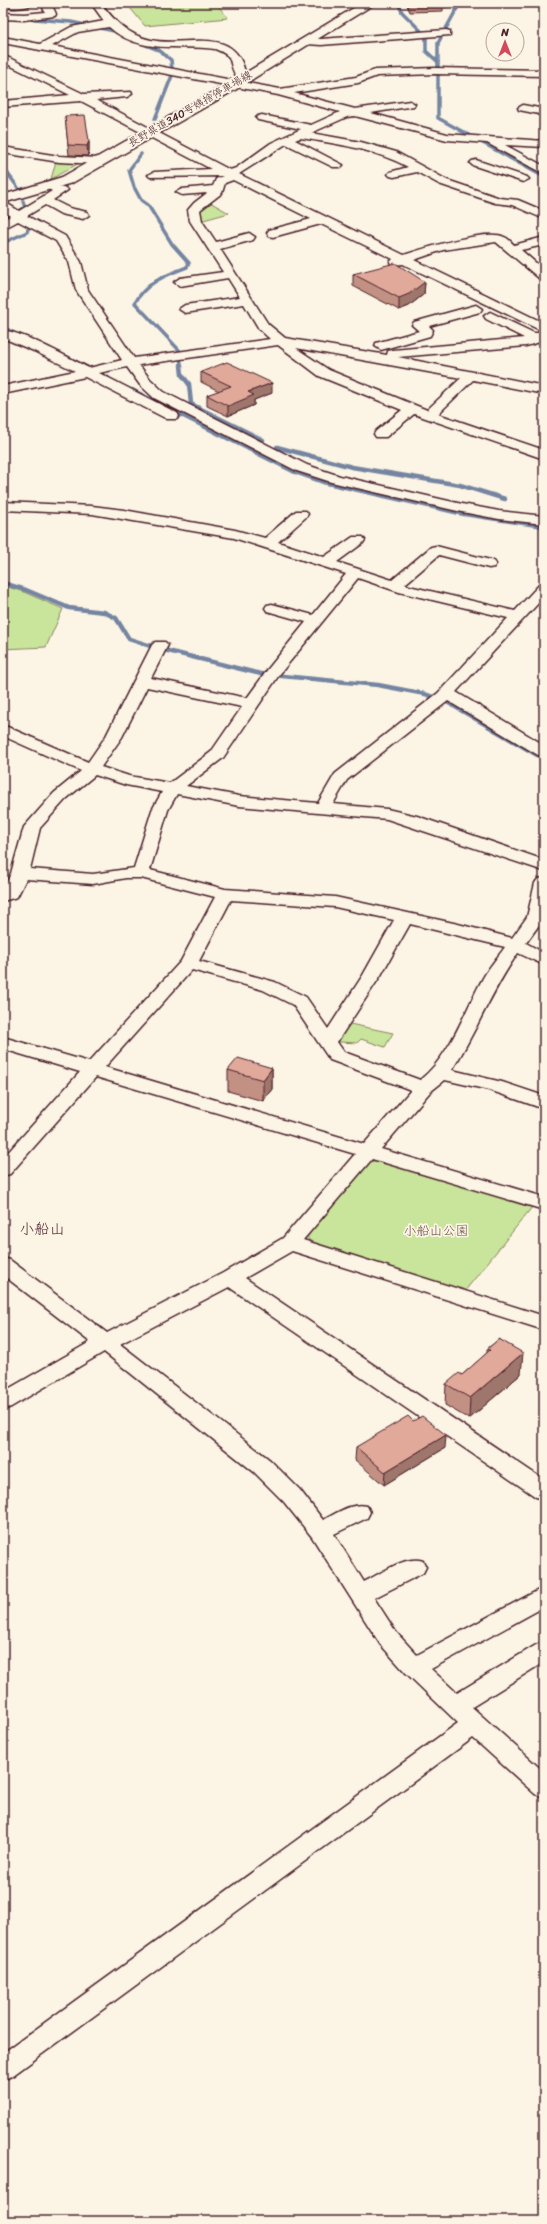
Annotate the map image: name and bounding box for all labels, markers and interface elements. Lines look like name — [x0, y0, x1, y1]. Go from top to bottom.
north arrow — [485, 22, 525, 62]
text: N — [500, 23, 509, 42]
street label: 長野県道340号姨捨停車場線 — [124, 66, 256, 152]
district label: 小船山 — [19, 1216, 65, 1242]
park label: 小船山公園 — [403, 1219, 469, 1242]

